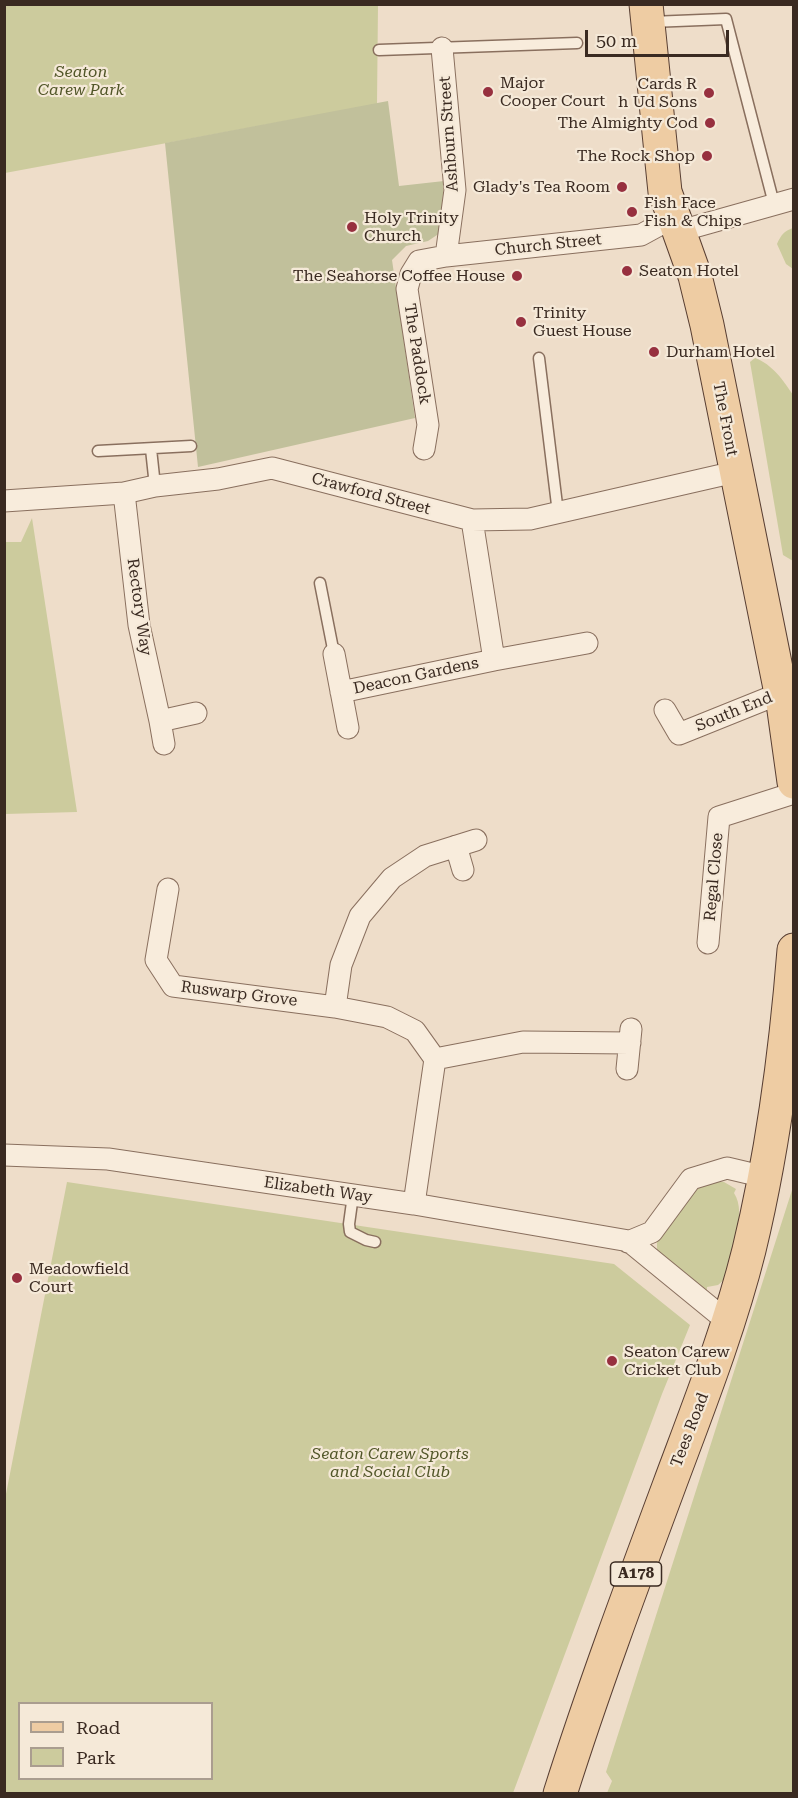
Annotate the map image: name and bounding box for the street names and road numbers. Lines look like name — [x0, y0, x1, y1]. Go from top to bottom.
street label: Ashburn Street — [435, 75, 463, 193]
street label: Church Street — [494, 230, 602, 260]
street label: The Paddock — [400, 302, 434, 406]
street label: The Front — [708, 380, 742, 458]
street label: Crawford Street — [310, 469, 432, 519]
street label: Rectory Way — [123, 557, 155, 657]
street label: Deacon Gardens — [352, 653, 480, 699]
street label: South End — [693, 688, 775, 736]
street label: Regal Close — [701, 832, 727, 922]
street label: Ruswarp Grove — [180, 977, 298, 1011]
street label: Elizabeth Way — [263, 1173, 373, 1207]
street label: Tees Road — [667, 1390, 713, 1470]
road number: A178 — [610, 1562, 662, 1586]

